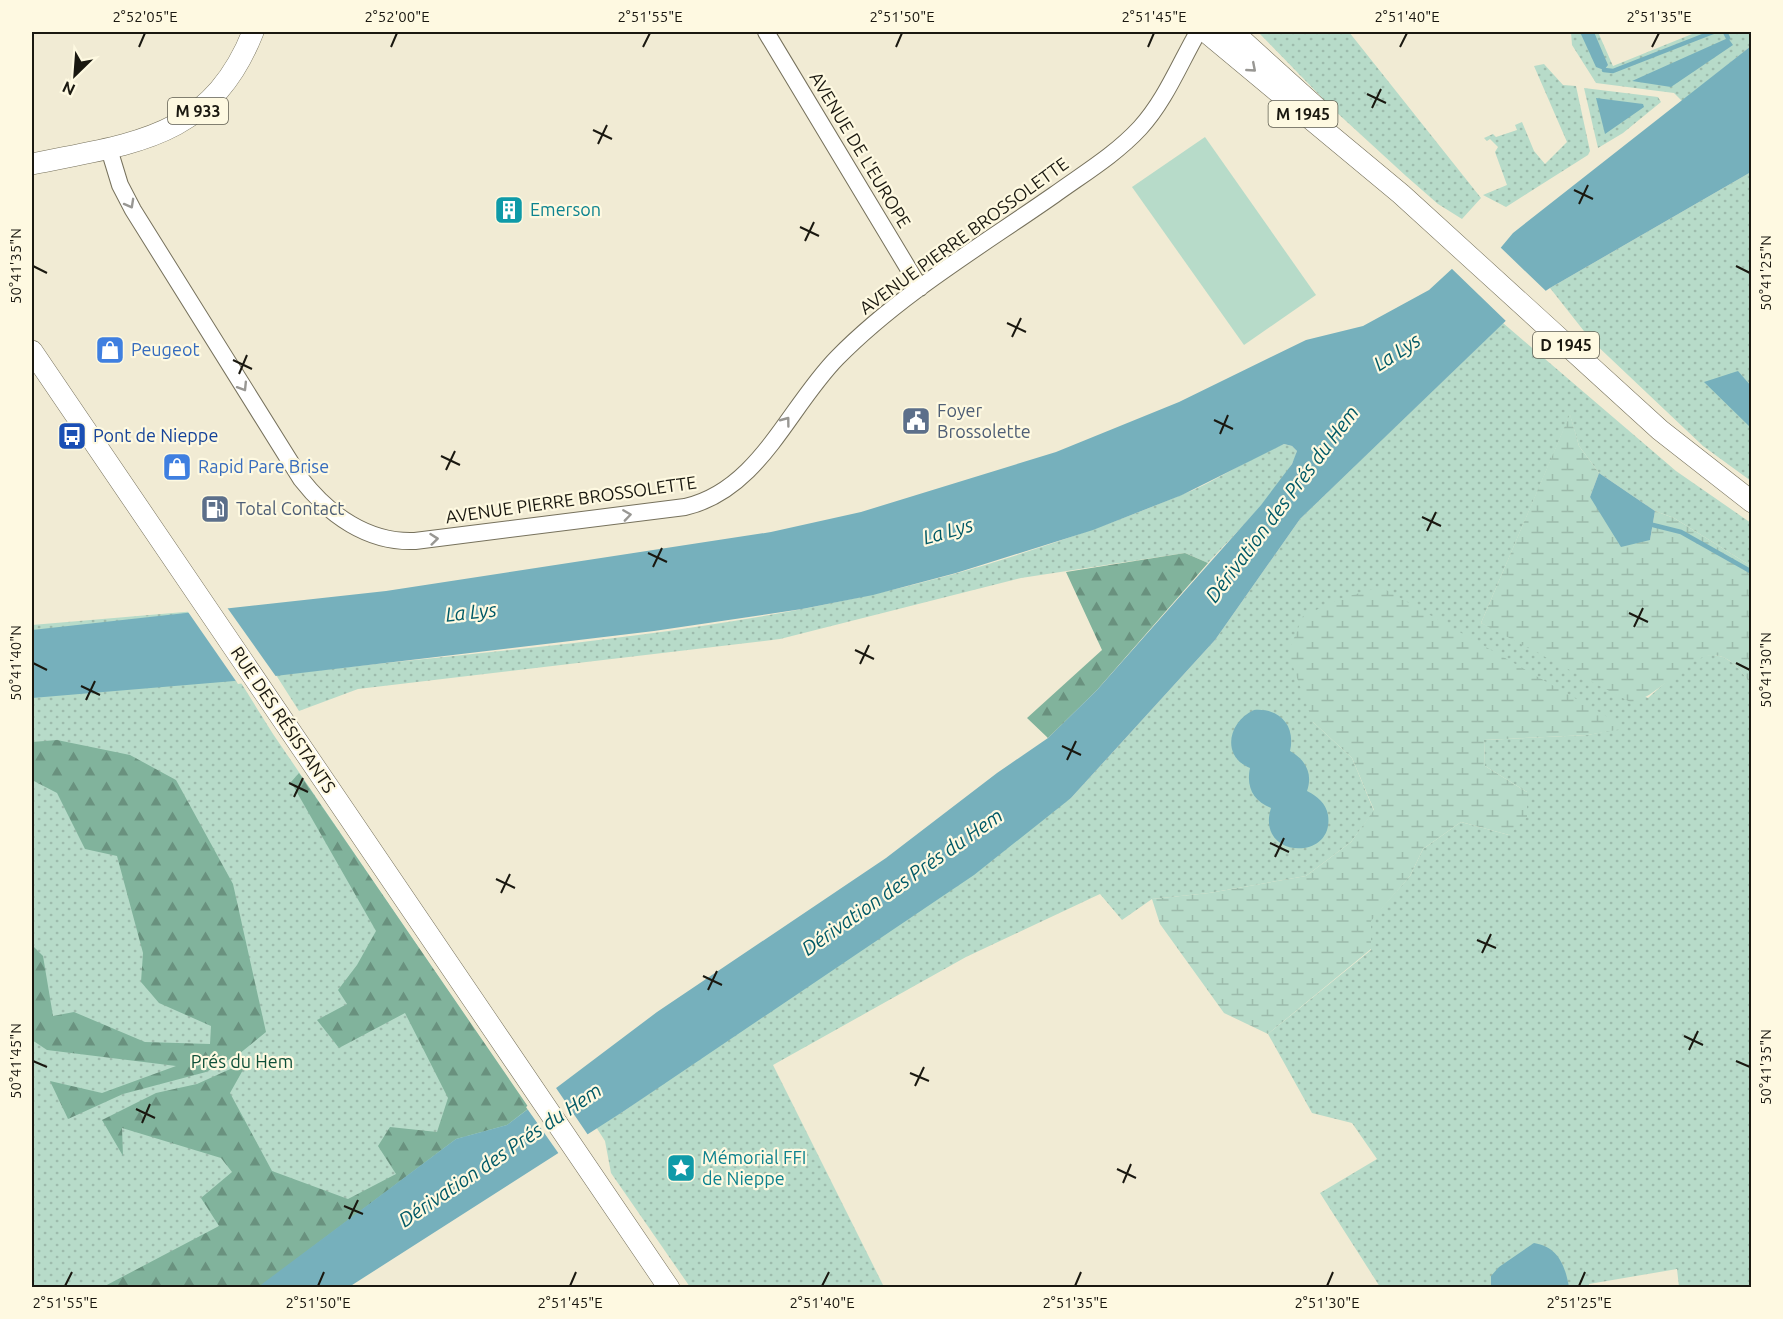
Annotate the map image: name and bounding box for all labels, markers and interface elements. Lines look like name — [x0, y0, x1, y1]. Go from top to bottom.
text: 2°52'05"E — [112, 8, 178, 25]
text: 2°52'00"E — [364, 8, 430, 25]
text: 2°51'55"E — [617, 8, 683, 25]
text: 2°51'50"E — [869, 8, 935, 25]
text: 2°51'45"E — [1121, 8, 1187, 25]
text: 2°51'40"E — [1374, 8, 1440, 25]
text: 2°51'35"E — [1626, 8, 1692, 25]
north arrow — [45, 45, 105, 105]
one-way arrow — [1245, 61, 1256, 72]
street label: AVENUE DE L'EUROPE — [806, 68, 915, 231]
text: N — [59, 78, 78, 99]
road number: M 933 — [168, 98, 228, 124]
road number: M 1945 — [1268, 101, 1338, 127]
street label: AVENUE PIERRE BROSSOLETTE — [855, 153, 1072, 318]
building icon: Emerson — [493, 194, 525, 226]
one-way arrow — [123, 197, 134, 208]
place label: Emerson — [530, 199, 601, 219]
text: 50°41'35"N — [7, 228, 24, 304]
text: 50°41'25"N — [1757, 235, 1774, 311]
water label: La Lys — [1369, 328, 1425, 375]
road number: D 1945 — [1533, 332, 1599, 358]
shop icon: Peugeot — [94, 334, 126, 366]
place label: Peugeot — [131, 339, 200, 359]
one-way arrow — [236, 381, 247, 392]
place label: Foyer Brossolette — [937, 400, 1031, 441]
water label: Dérivation des Prés du Hem — [1200, 401, 1363, 606]
public building icon: Foyer Brossolette — [900, 405, 932, 437]
one-way arrow — [779, 417, 790, 428]
bus stop icon: Pont de Nieppe — [56, 420, 88, 452]
place label: Pont de Nieppe — [93, 425, 218, 445]
shop icon: Rapid Pare Brise — [161, 451, 193, 483]
place label: Rapid Pare Brise — [198, 456, 329, 476]
street label: AVENUE PIERRE BROSSOLETTE — [444, 471, 698, 527]
fuel station icon: Total Contact — [199, 493, 231, 525]
place label: Total Contact — [236, 498, 344, 518]
one-way arrow — [623, 509, 632, 521]
water label: La Lys — [920, 512, 976, 549]
one-way arrow — [429, 533, 438, 546]
water label: La Lys — [444, 597, 498, 626]
text: 50°41'40"N — [7, 625, 24, 701]
text: 50°41'30"N — [1757, 632, 1774, 708]
street label: RUE DES RÉSISTANTS — [227, 642, 341, 796]
water label: Dérivation des Prés du Hem — [797, 803, 1007, 960]
text: 50°41'45"N — [7, 1023, 24, 1099]
text: 50°41'35"N — [1757, 1029, 1774, 1105]
park label: Prés du Hem — [191, 1051, 293, 1071]
water label: Dérivation des Prés du Hem — [394, 1078, 606, 1231]
place label: Mémorial FFI de Nieppe — [702, 1147, 806, 1188]
place icon: Mémorial FFI de Nieppe — [665, 1152, 697, 1184]
text: 2°51'55"E — [32, 1294, 98, 1311]
text: 2°51'50"E — [285, 1294, 351, 1311]
text: 2°51'45"E — [537, 1294, 603, 1311]
text: 2°51'40"E — [789, 1294, 855, 1311]
text: 2°51'35"E — [1042, 1294, 1108, 1311]
text: 2°51'30"E — [1294, 1294, 1360, 1311]
text: 2°51'25"E — [1546, 1294, 1612, 1311]

